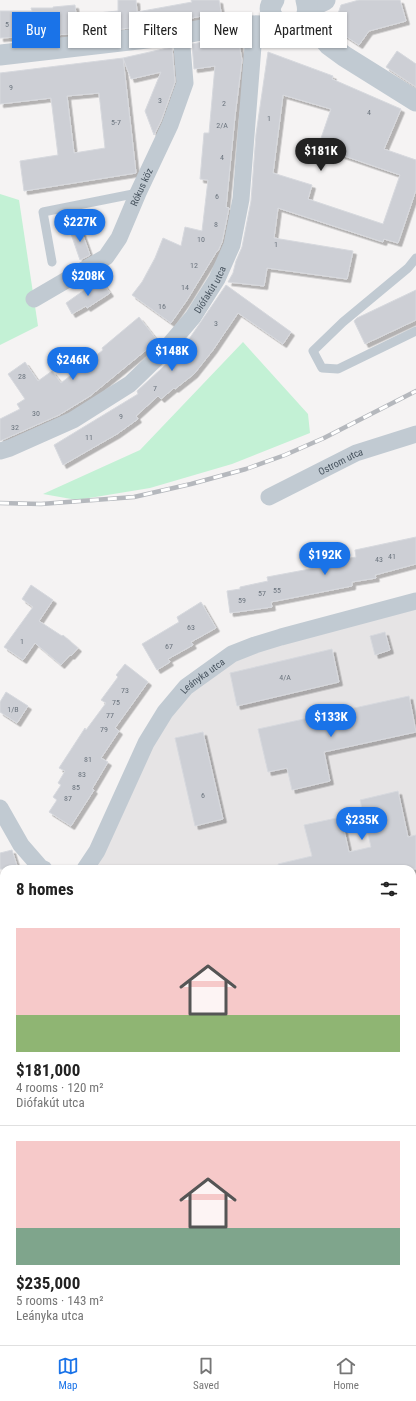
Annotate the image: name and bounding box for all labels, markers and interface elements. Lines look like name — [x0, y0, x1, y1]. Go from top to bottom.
chip: Buy — [12, 12, 60, 48]
chip: Rent — [68, 12, 121, 48]
chip: Filters — [129, 12, 192, 48]
chip: New — [200, 12, 252, 48]
chip: Apartment — [260, 12, 347, 48]
house number: 5 — [5, 20, 9, 29]
house number: 9 — [9, 83, 13, 92]
house number: 3 — [158, 96, 162, 105]
house number: 2 — [222, 99, 226, 108]
house number: 4 — [367, 108, 371, 117]
house number: 1 — [267, 114, 271, 123]
house number: 5-7 — [111, 118, 121, 127]
house number: 2/A — [216, 121, 228, 130]
pin: $181K — [293, 138, 349, 172]
text: $181K — [304, 143, 338, 158]
house number: 4 — [220, 153, 224, 162]
street label: Rókus köz — [128, 166, 154, 208]
house number: 6 — [215, 192, 219, 201]
pin: $227K — [52, 209, 108, 243]
text: $227K — [63, 214, 97, 229]
house number: 8 — [214, 220, 218, 229]
house number: 10 — [197, 235, 205, 244]
house number: 1 — [274, 240, 278, 249]
house number: 12 — [190, 261, 198, 270]
pin: $208K — [60, 263, 116, 297]
street label: Diófakút utca — [191, 264, 228, 315]
text: $208K — [71, 268, 105, 283]
house number: 14 — [181, 283, 189, 292]
house number: 16 — [158, 302, 166, 311]
house number: 3 — [214, 319, 218, 328]
pin: $148K — [144, 338, 200, 372]
text: $148K — [155, 343, 189, 358]
pin: $246K — [45, 347, 101, 381]
text: $246K — [56, 352, 90, 367]
house number: 28 — [18, 372, 26, 381]
house number: 7 — [153, 384, 157, 393]
house number: 30 — [32, 409, 40, 418]
house number: 9 — [119, 412, 123, 421]
house number: 32 — [11, 423, 19, 432]
house number: 11 — [85, 433, 93, 442]
street label: Ostrom utca — [316, 446, 364, 477]
pin: $192K — [297, 542, 353, 576]
text: $192K — [308, 547, 342, 562]
house number: 41 — [388, 552, 396, 561]
house number: 43 — [375, 555, 383, 564]
house number: 55 — [273, 586, 281, 595]
house number: 57 — [258, 589, 266, 598]
house number: 59 — [238, 596, 246, 605]
house number: 63 — [187, 623, 195, 632]
house number: 1 — [20, 637, 24, 646]
house number: 67 — [165, 642, 173, 651]
street label: Leányka utca — [178, 656, 227, 695]
house number: 4/A — [279, 673, 291, 682]
house number: 73 — [121, 686, 129, 695]
house number: 75 — [112, 698, 120, 707]
pin: $133K — [303, 704, 359, 738]
house number: 1/B — [7, 705, 19, 714]
text: $133K — [314, 709, 348, 724]
house number: 77 — [106, 711, 114, 720]
house number: 79 — [100, 725, 108, 734]
house number: 81 — [84, 755, 92, 764]
house number: 83 — [78, 770, 86, 779]
house number: 85 — [72, 783, 80, 792]
house number: 6 — [201, 791, 205, 800]
house number: 87 — [64, 794, 72, 803]
pin: $235K — [334, 807, 390, 841]
text: $235K — [345, 812, 379, 827]
icon: filters — [378, 878, 400, 900]
text: 8 homes — [16, 879, 74, 899]
icon: home — [172, 954, 244, 1026]
text: $181,000 — [16, 1060, 80, 1080]
text: 4 rooms · 120 m² — [16, 1080, 103, 1095]
text: Diófakút utca — [16, 1095, 85, 1110]
icon: home — [172, 1167, 244, 1239]
text: $235,000 — [16, 1273, 80, 1293]
text: 5 rooms · 143 m² — [16, 1293, 103, 1308]
text: Leányka utca — [16, 1308, 84, 1323]
tab: Map — [57, 1355, 79, 1392]
tab: Saved — [193, 1355, 219, 1392]
tab: Home — [333, 1355, 359, 1392]

